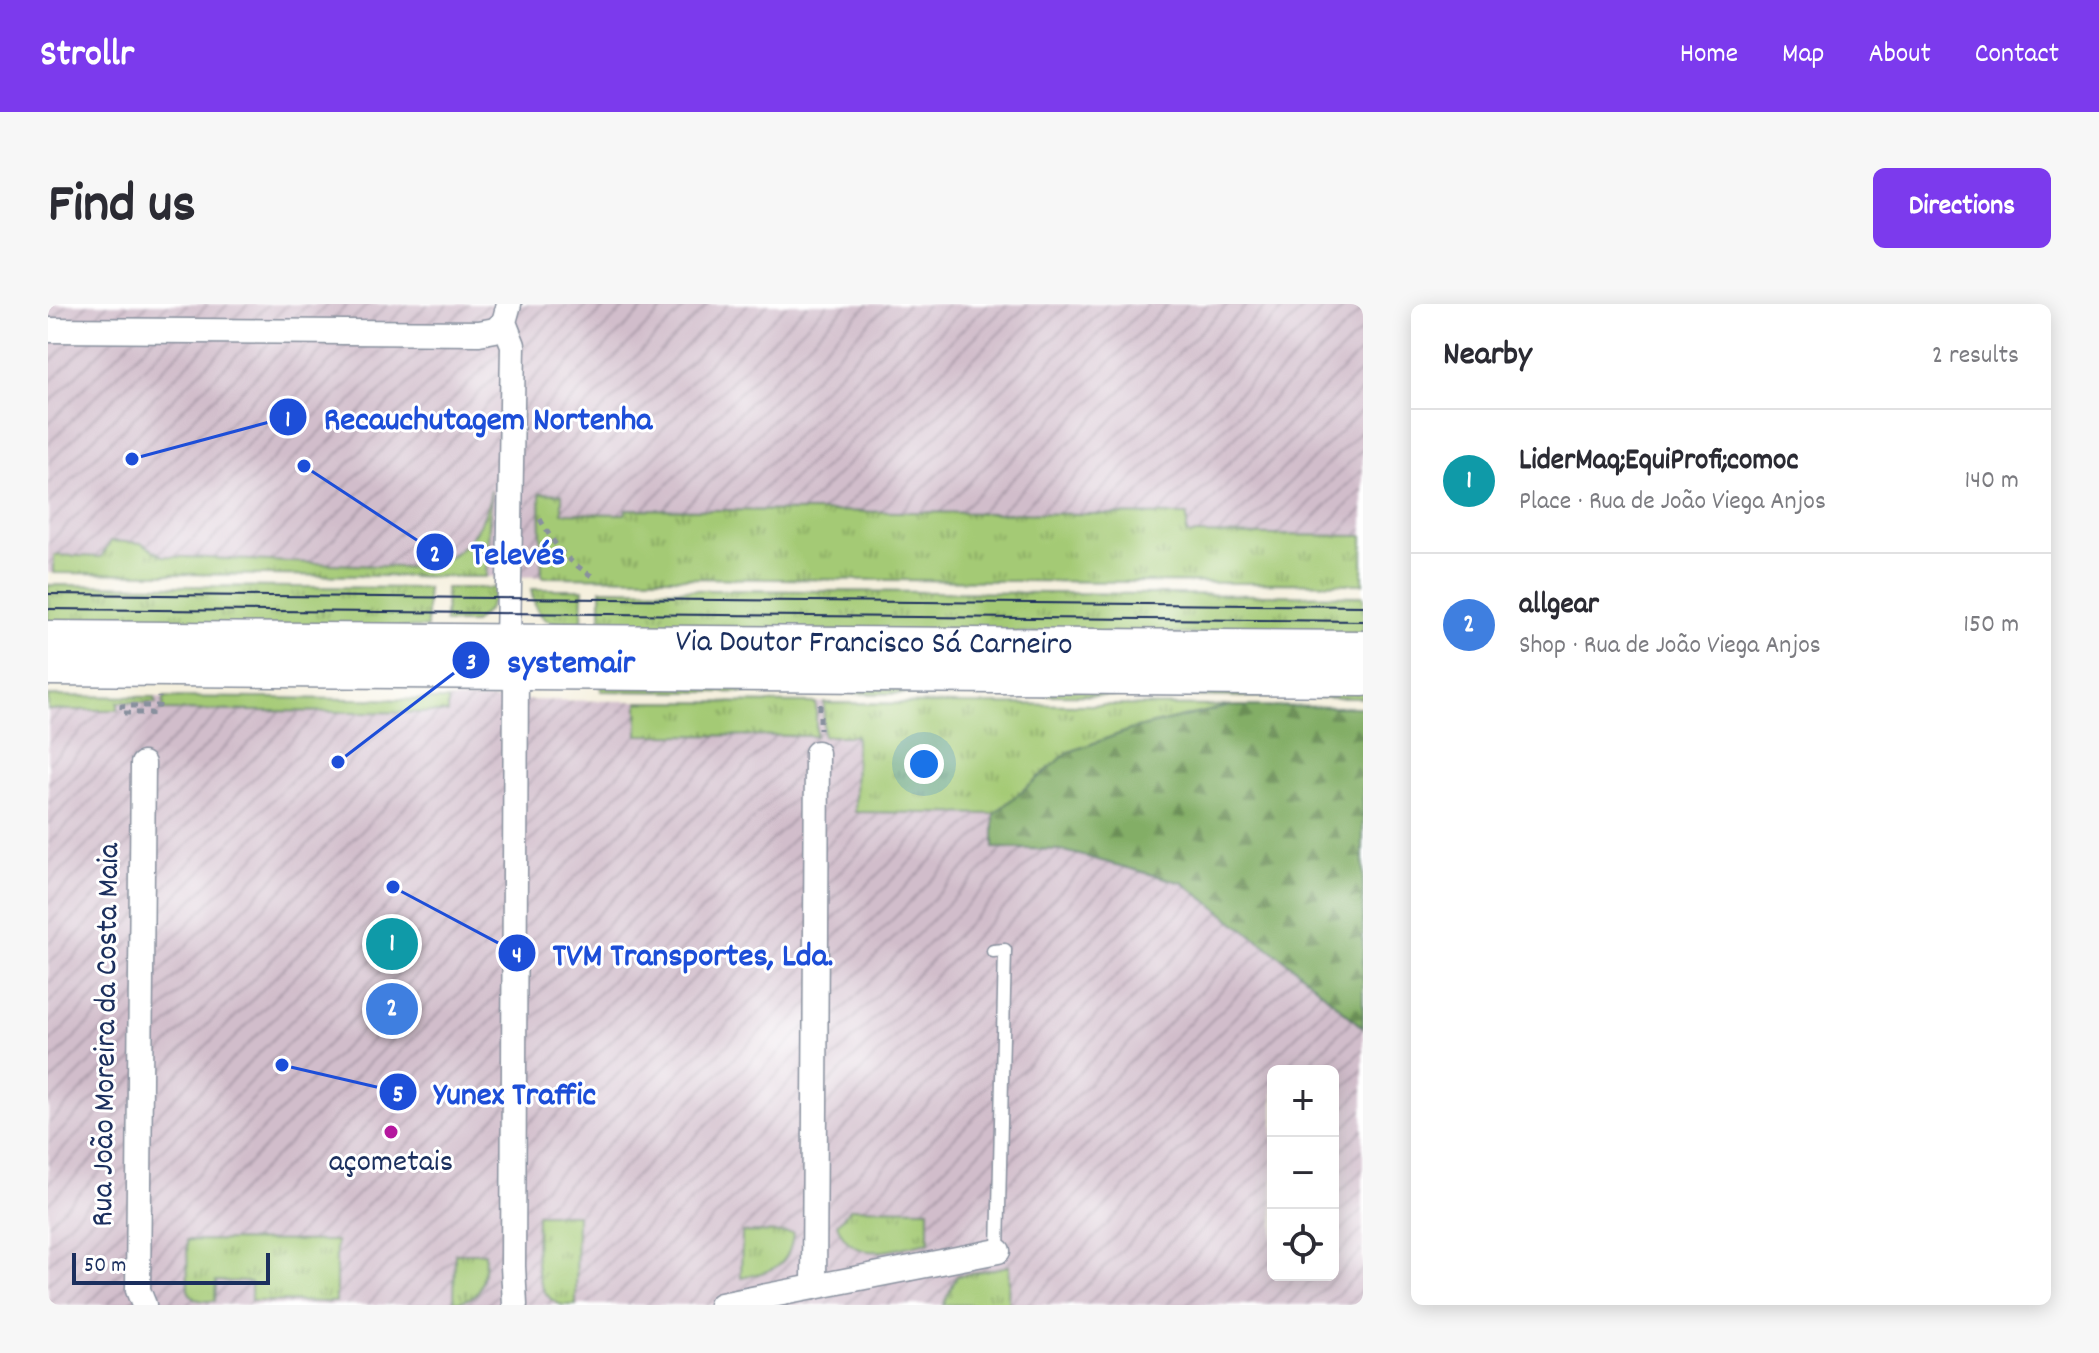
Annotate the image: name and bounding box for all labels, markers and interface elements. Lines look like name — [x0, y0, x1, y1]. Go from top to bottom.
text: Strollr — [40, 29, 134, 84]
text: Home — [1680, 36, 1738, 76]
text: Map — [1782, 36, 1824, 76]
text: About — [1868, 36, 1931, 76]
text: Contact — [1975, 36, 2059, 76]
text: Find us — [48, 168, 196, 248]
button: Directions — [1873, 168, 2051, 248]
text: Nearby — [1443, 332, 1532, 381]
text: 2 results — [1932, 338, 2019, 375]
callout: Recauchutagem Nortenha — [268, 388, 668, 446]
text: Recauchutagem Nortenha — [324, 398, 653, 447]
text: 1 — [285, 404, 291, 438]
text: LiderMaq;EquiProfi;comoc — [1519, 441, 1798, 484]
text: 1 — [1466, 463, 1472, 500]
text: 140 m — [1965, 463, 2019, 500]
text: Place · Rua de João Viega Anjos — [1519, 484, 1826, 521]
callout: Televés — [415, 523, 582, 581]
text: Televés — [471, 533, 565, 582]
text: 2 — [430, 539, 440, 573]
text: allgear — [1519, 585, 1599, 628]
text: 2 — [1463, 607, 1475, 644]
text: 150 m — [1963, 607, 2019, 644]
street label: Via Doutor Francisco Sá Carneiro — [675, 621, 1073, 670]
text: Shop · Rua de João Viega Anjos — [1519, 628, 1821, 665]
callout: systemair — [451, 631, 651, 689]
text: systemair — [507, 641, 635, 690]
text: 3 — [466, 647, 476, 681]
your location — [904, 744, 944, 784]
street label: Rua João Moreira da Costa Maia — [82, 842, 134, 1227]
pin: 1 — [366, 914, 418, 974]
callout: TVM Transportes, Lda. — [497, 924, 850, 982]
text: TVM Transportes, Lda. — [553, 934, 833, 983]
text: 4 — [512, 940, 522, 974]
pin: 2 — [366, 979, 418, 1039]
callout: Yunex Traffic — [378, 1063, 612, 1121]
map controls — [1267, 1065, 1339, 1281]
button: + — [1267, 1065, 1339, 1137]
text: Yunex Traffic — [433, 1073, 596, 1122]
text: 5 — [392, 1079, 404, 1113]
marker: açometais — [382, 1123, 400, 1141]
button: − — [1267, 1137, 1339, 1209]
place label: açometais — [329, 1141, 453, 1187]
button: locate — [1267, 1209, 1339, 1281]
scale bar — [72, 1249, 270, 1285]
text: 50 m — [84, 1251, 126, 1282]

